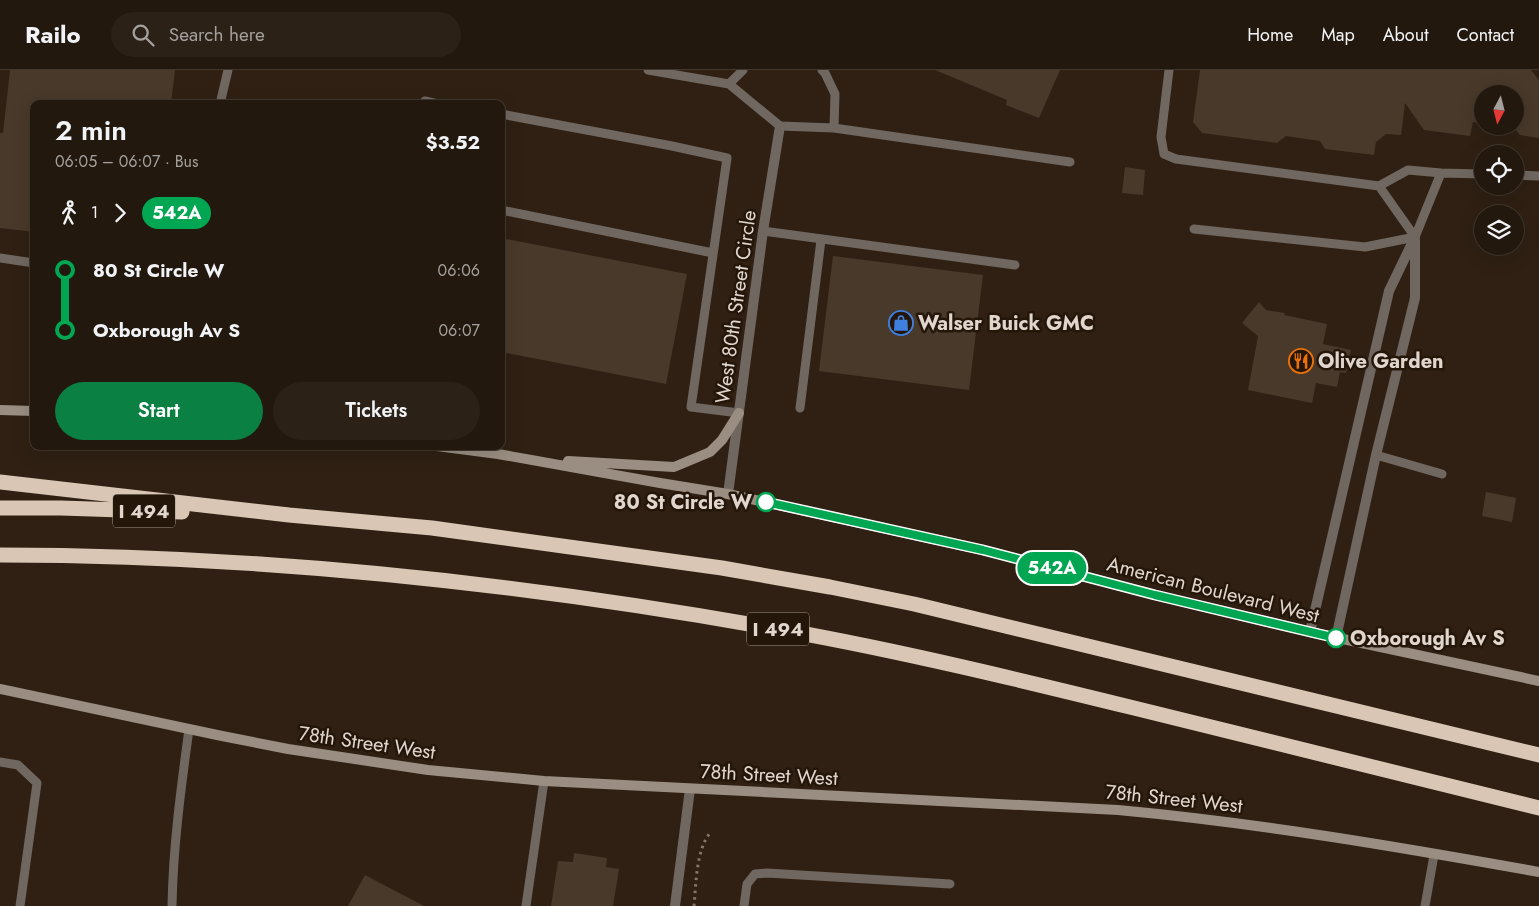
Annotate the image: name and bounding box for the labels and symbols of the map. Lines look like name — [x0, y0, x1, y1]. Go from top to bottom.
north arrow — [1474, 85, 1524, 135]
street label: West 80th Street Circle — [708, 208, 764, 406]
place label: Walser Buick GMC — [918, 309, 1094, 338]
shop icon: Walser Buick GMC — [888, 310, 914, 336]
place label: Olive Garden — [1318, 347, 1444, 376]
restaurant icon: Olive Garden — [1288, 348, 1314, 374]
place label: 80 St Circle W — [614, 488, 753, 517]
marker: 80 St Circle W — [756, 492, 776, 512]
road number: I 494 — [113, 494, 175, 528]
street label: American Boulevard West — [1104, 550, 1322, 630]
line badge: 542A — [1017, 552, 1087, 584]
road number: I 494 — [747, 612, 809, 646]
place label: Oxborough Av S — [1350, 624, 1505, 653]
marker: Oxborough Av S — [1326, 628, 1346, 648]
street label: 78th Street West — [297, 719, 437, 767]
street label: 78th Street West — [699, 757, 839, 793]
street label: 78th Street West — [1104, 777, 1244, 821]

